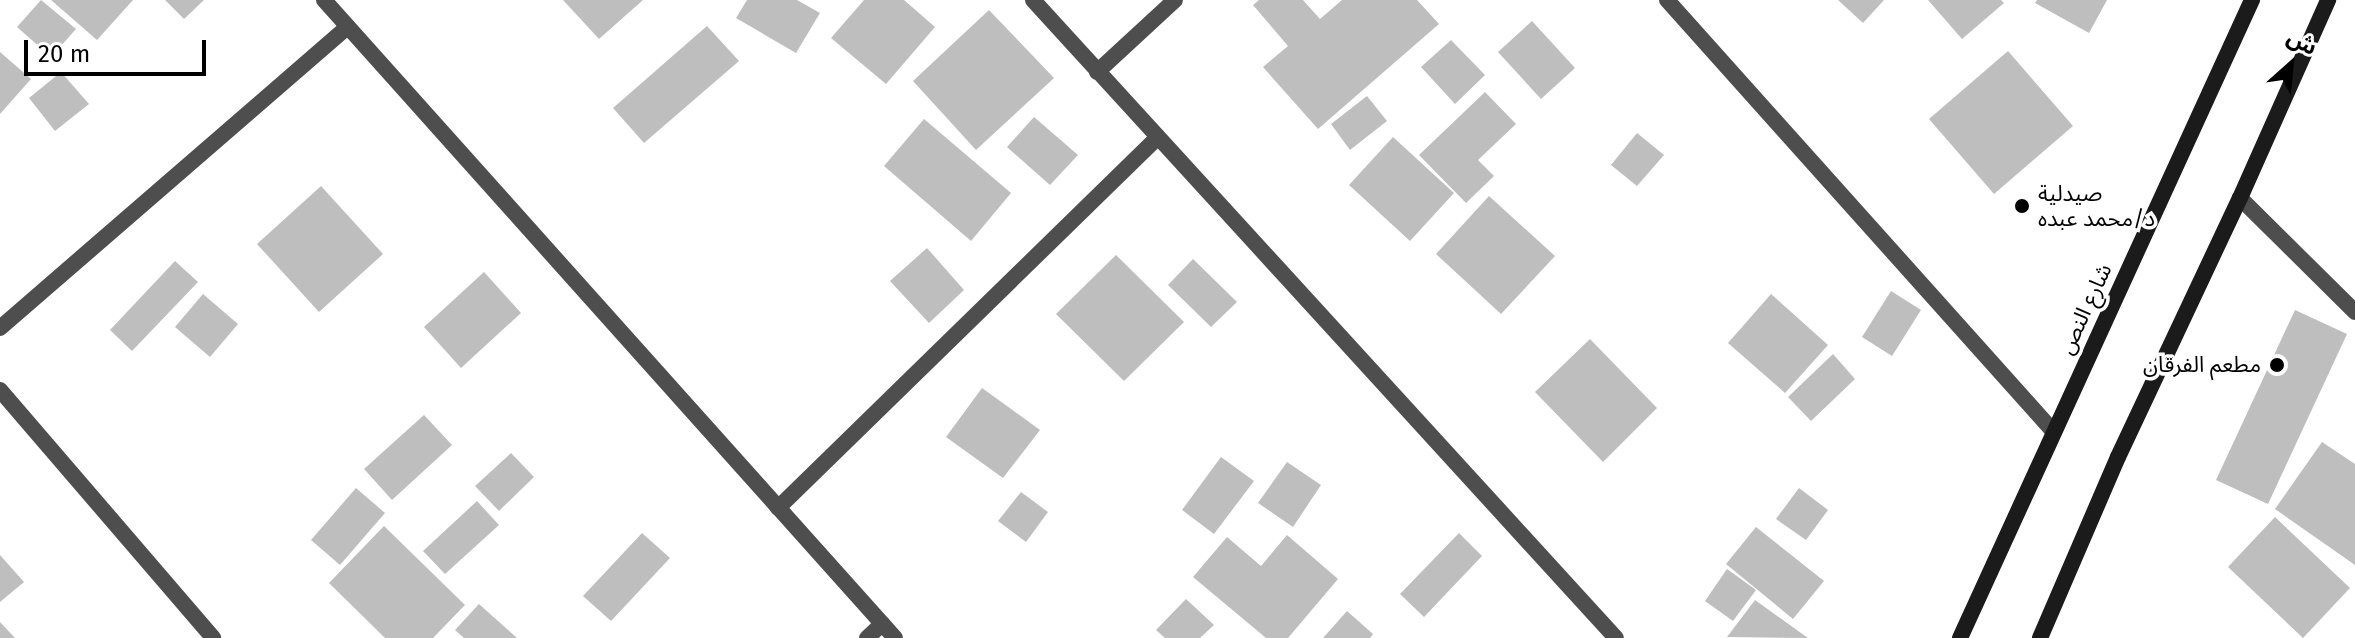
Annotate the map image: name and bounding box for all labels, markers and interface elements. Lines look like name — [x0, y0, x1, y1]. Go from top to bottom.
text: ش — [2283, 23, 2322, 61]
scale bar — [28, 24, 210, 74]
north arrow — [2251, 24, 2331, 104]
text: 20 m — [38, 40, 90, 68]
place label: صيدلية د/محمد عبده — [2038, 180, 2155, 232]
marker: صيدلية د/محمد عبده — [2013, 197, 2031, 215]
street label: شارع النص — [2053, 259, 2117, 359]
place label: مطعم الفرقان — [2143, 352, 2261, 378]
marker: مطعم الفرقان — [2268, 356, 2286, 374]

